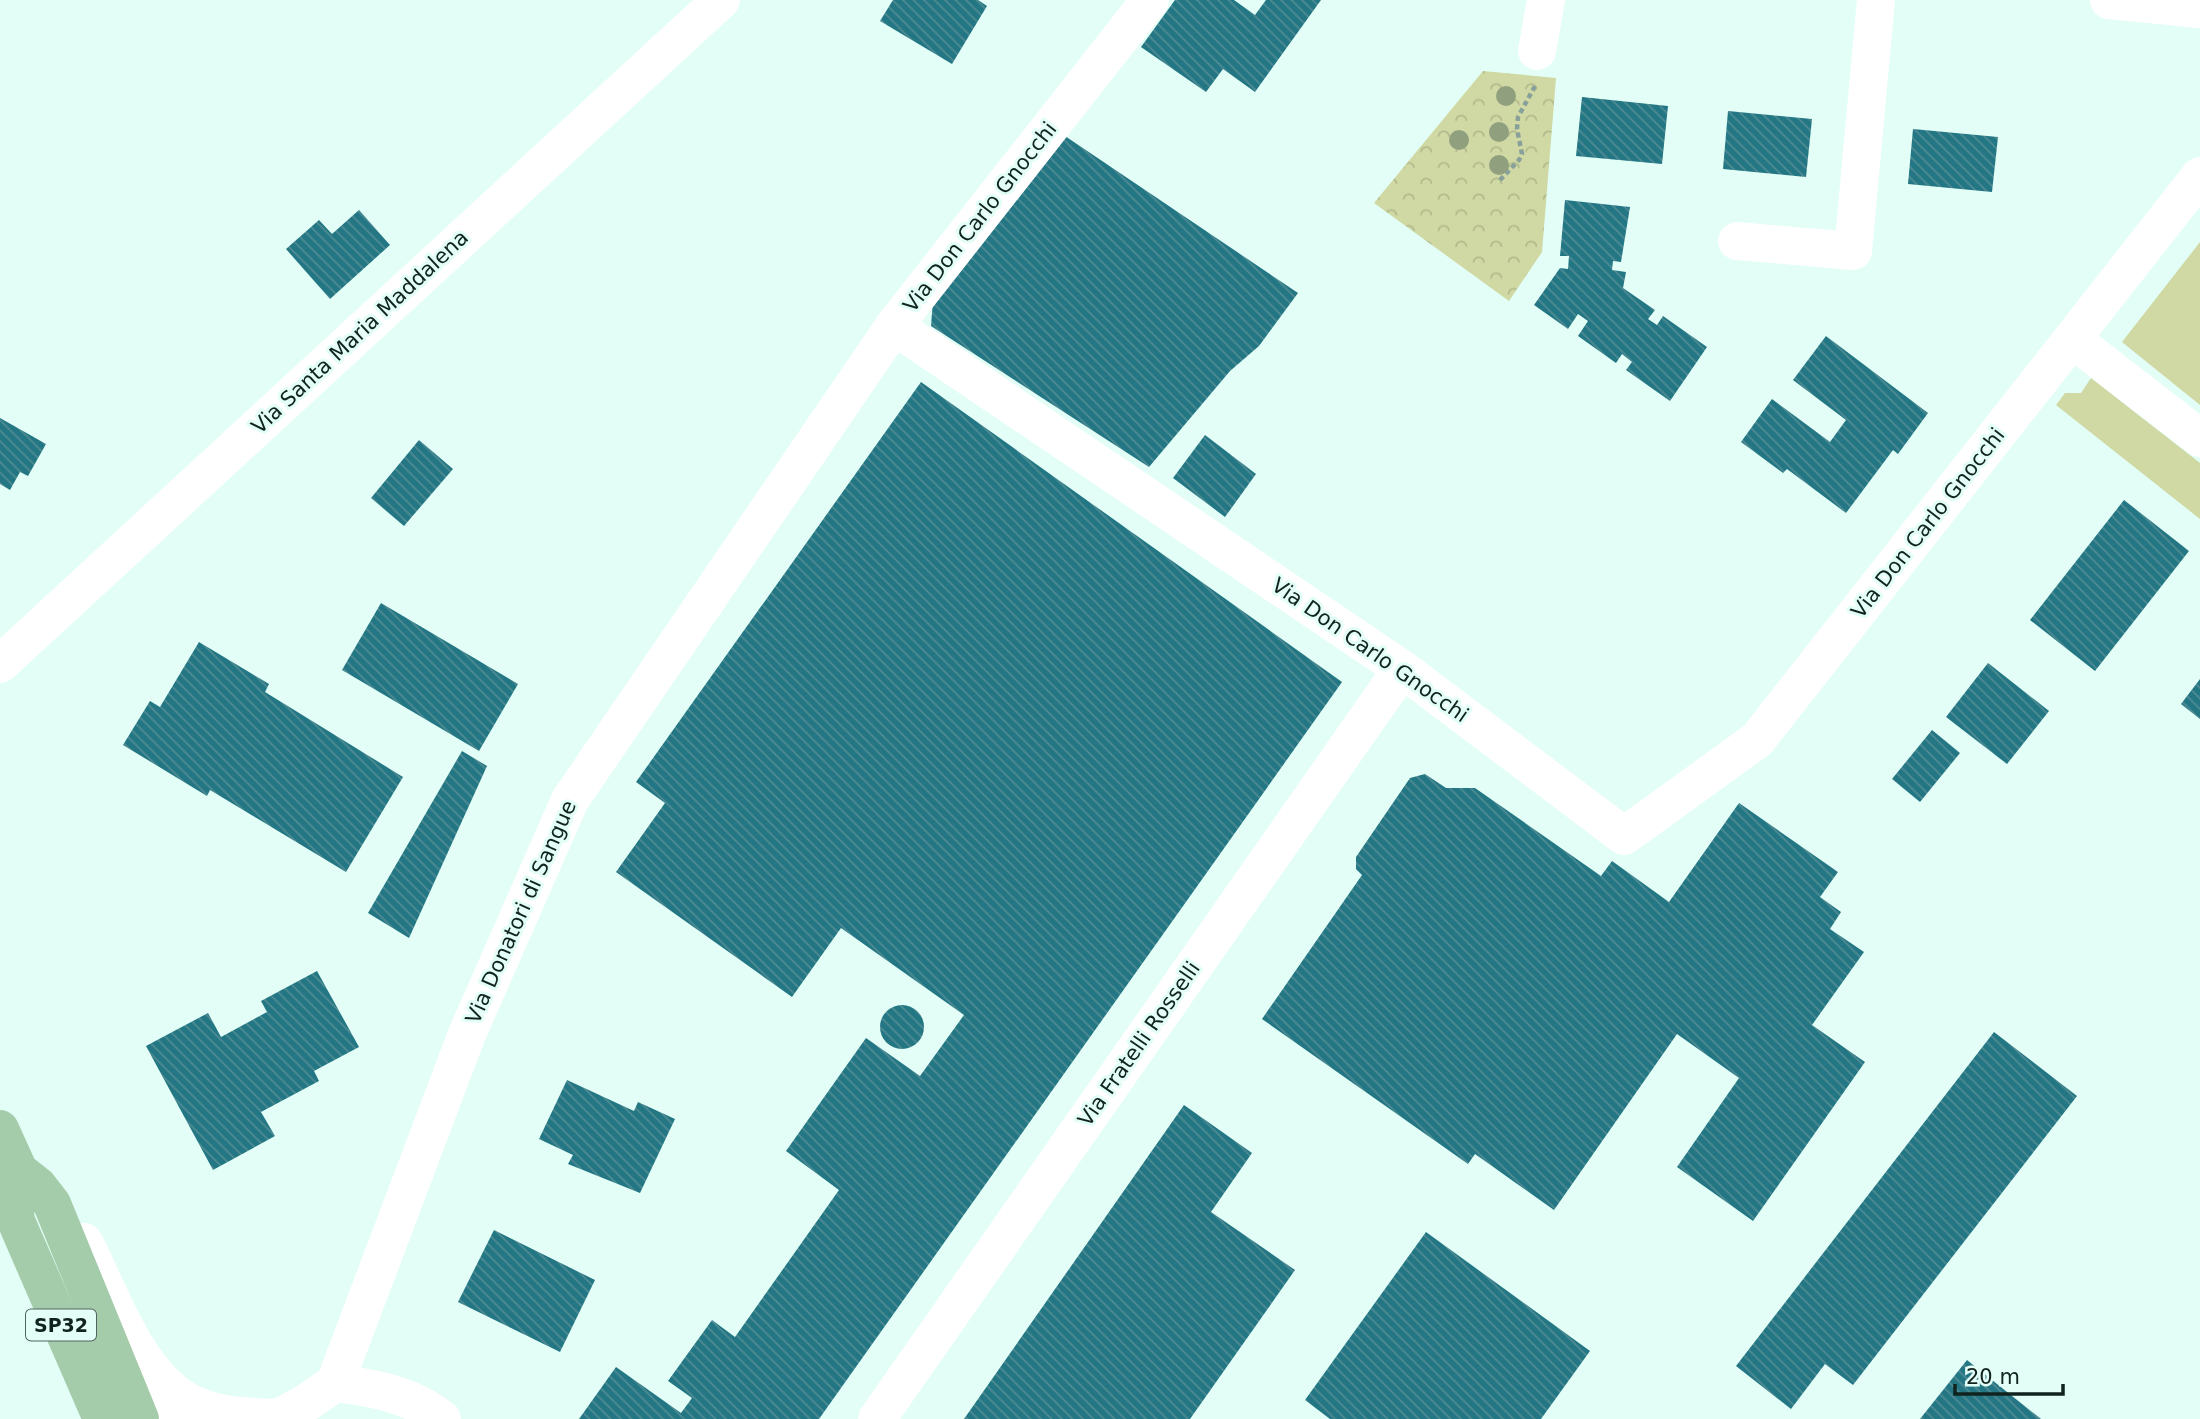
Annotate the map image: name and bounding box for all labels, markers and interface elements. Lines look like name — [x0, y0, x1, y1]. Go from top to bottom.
street label: Via Don Carlo Gnocchi — [898, 117, 1062, 317]
street label: Via Santa Maria Maddalena — [247, 225, 473, 439]
street label: Via Don Carlo Gnocchi — [1846, 423, 2010, 623]
street label: Via Don Carlo Gnocchi — [1267, 573, 1473, 727]
street label: Via Donatori di Sangue — [461, 797, 581, 1027]
street label: Via Fratelli Rosselli — [1073, 957, 1205, 1131]
road number: SP32 — [26, 1310, 96, 1340]
scale bar — [1955, 1352, 2064, 1396]
text: 20 m — [1966, 1365, 2020, 1389]

